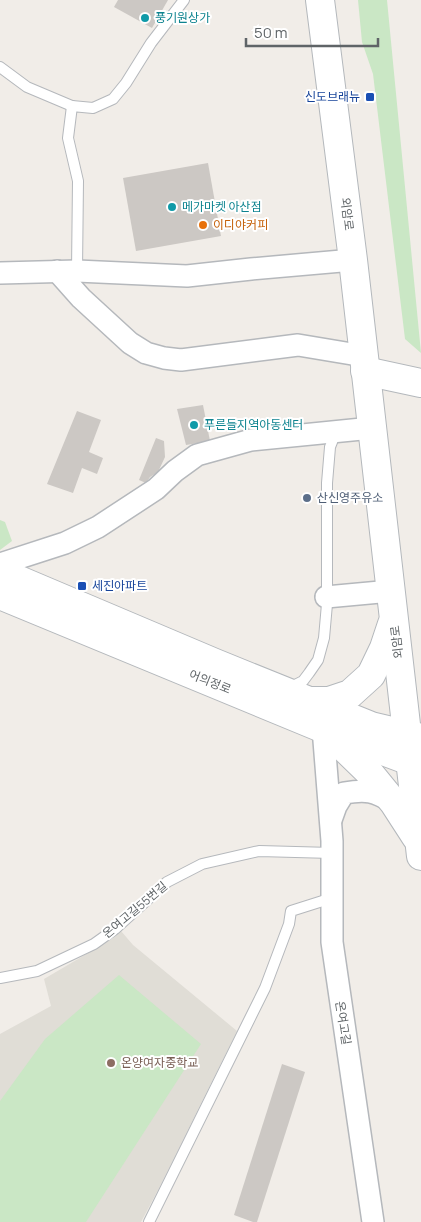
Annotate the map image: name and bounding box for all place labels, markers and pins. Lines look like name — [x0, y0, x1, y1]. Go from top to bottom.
place label: 풍기원상가 — [155, 9, 210, 26]
marker: 풍기원상가 — [139, 12, 151, 24]
place label: 신도브래뉴 — [305, 88, 360, 105]
marker: 신도브래뉴 — [364, 91, 376, 103]
place label: 메가마켓 아산점 — [182, 198, 262, 215]
marker: 메가마켓 아산점 — [166, 201, 178, 213]
place label: 이디야커피 — [213, 216, 268, 233]
marker: 이디야커피 — [197, 219, 209, 231]
place label: 푸른들지역아동센터 — [204, 416, 303, 433]
marker: 푸른들지역아동센터 — [188, 419, 200, 431]
place label: 산신영주유소 — [317, 489, 383, 506]
marker: 산신영주유소 — [301, 492, 313, 504]
place label: 세진아파트 — [92, 577, 147, 594]
marker: 세진아파트 — [76, 580, 88, 592]
place label: 온양여자중학교 — [121, 1054, 198, 1071]
marker: 온양여자중학교 — [105, 1057, 117, 1069]

